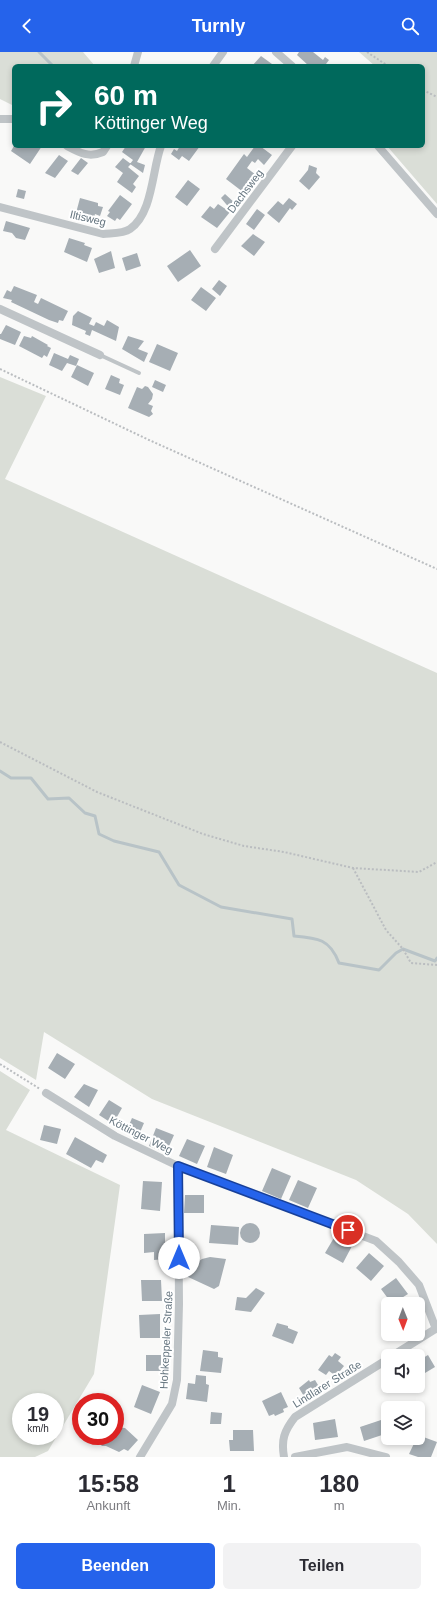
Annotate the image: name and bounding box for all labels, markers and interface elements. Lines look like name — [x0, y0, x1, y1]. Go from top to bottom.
icon: back — [16, 15, 38, 37]
icon: search — [399, 15, 421, 37]
text: Turnly — [192, 16, 245, 36]
icon: right — [28, 80, 80, 132]
text: 60 m — [94, 80, 158, 111]
text: Köttinger Weg — [94, 113, 208, 133]
street label: Dachsweg — [225, 167, 265, 215]
street label: Iltisweg — [69, 208, 107, 228]
street label: Köttinger Weg — [107, 1114, 175, 1156]
pin — [331, 1213, 365, 1247]
icon: arrive — [337, 1219, 359, 1241]
position arrow — [158, 1237, 200, 1279]
street label: Hohkeppeler Straße — [157, 1291, 175, 1389]
north arrow — [381, 1297, 425, 1341]
map controls — [381, 1297, 425, 1445]
button: sound — [381, 1349, 425, 1393]
street label: Lindlarer Straße — [290, 1358, 364, 1410]
speed limit sign: 30 — [72, 1393, 124, 1445]
button: layers — [381, 1401, 425, 1445]
text: 19 — [27, 1403, 49, 1425]
text: km/h — [27, 1423, 49, 1434]
text: 15:58 — [78, 1470, 139, 1497]
text: 1 — [222, 1470, 236, 1497]
text: 180 — [319, 1470, 359, 1497]
text: Ankunft — [86, 1498, 130, 1513]
text: Min. — [217, 1498, 241, 1513]
text: m — [334, 1498, 345, 1513]
button: Beenden — [16, 1543, 215, 1589]
button: Teilen — [223, 1543, 421, 1589]

